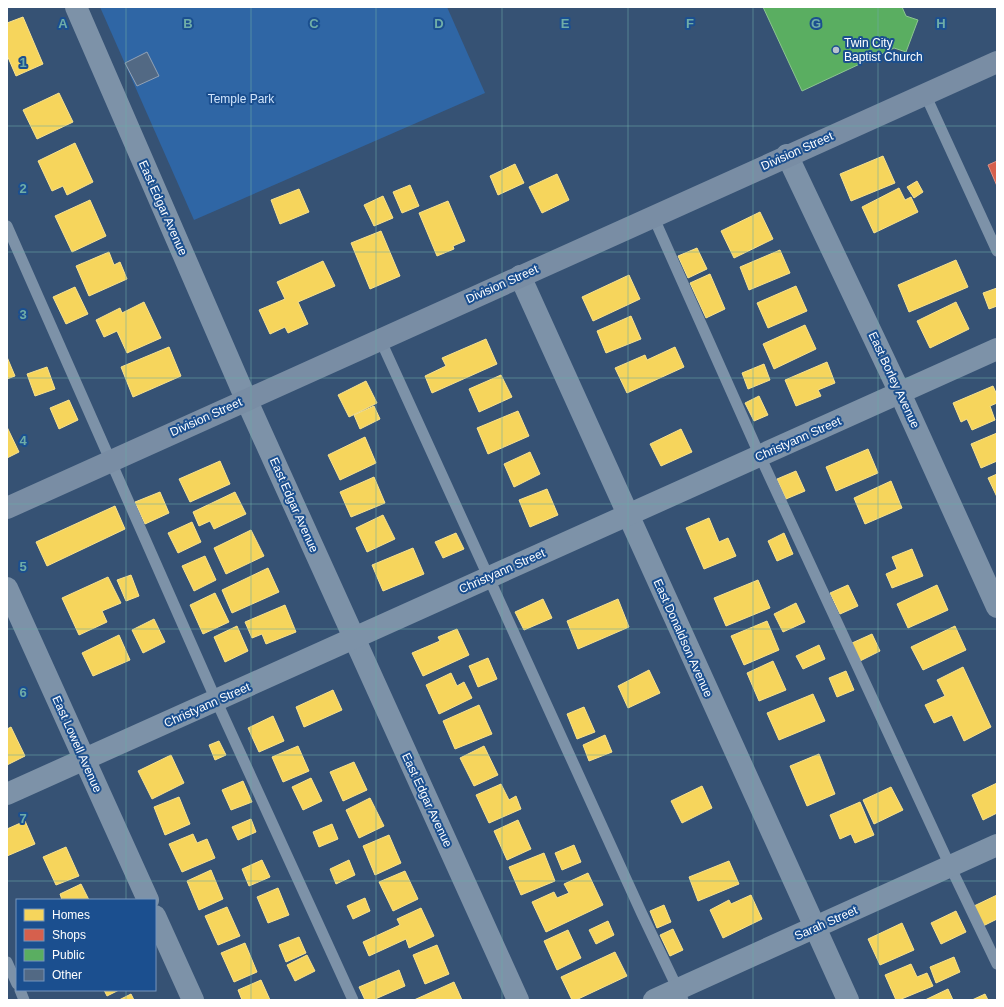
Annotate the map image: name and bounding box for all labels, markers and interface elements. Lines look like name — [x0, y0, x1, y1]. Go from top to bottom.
text: A — [58, 16, 68, 31]
text: B — [183, 16, 193, 31]
text: C — [309, 16, 319, 31]
text: D — [434, 16, 444, 31]
text: E — [561, 16, 570, 31]
text: F — [686, 16, 694, 31]
text: G — [811, 16, 821, 31]
text: H — [936, 16, 946, 31]
place label: Twin City Baptist Church — [844, 36, 923, 64]
marker: Twin City Baptist Church — [831, 45, 841, 55]
text: 1 — [19, 55, 27, 70]
park label: Temple Park — [208, 92, 275, 106]
street label: Division Street — [759, 129, 836, 173]
street label: East Edgar Avenue — [136, 158, 190, 258]
text: 2 — [19, 181, 27, 196]
street label: Division Street — [464, 262, 541, 306]
text: 3 — [19, 307, 27, 322]
street label: East Borley Avenue — [866, 330, 923, 431]
street label: Division Street — [168, 395, 245, 439]
street label: Christyann Street — [753, 413, 844, 464]
text: 4 — [19, 433, 27, 448]
street label: East Edgar Avenue — [267, 455, 321, 555]
street label: Christyann Street — [457, 545, 548, 596]
text: 5 — [19, 559, 27, 574]
street label: East Donaldson Avenue — [651, 577, 716, 700]
street label: Christyann Street — [162, 679, 253, 730]
text: 6 — [19, 685, 27, 700]
street label: East Lowell Avenue — [49, 693, 105, 795]
street label: East Edgar Avenue — [399, 751, 455, 850]
text: 7 — [19, 811, 27, 826]
legend — [16, 899, 156, 991]
street label: Sarah Street — [792, 903, 860, 943]
text: Homes — [52, 908, 90, 922]
text: Shops — [52, 928, 86, 942]
text: Public — [52, 948, 85, 962]
text: Other — [52, 968, 82, 982]

